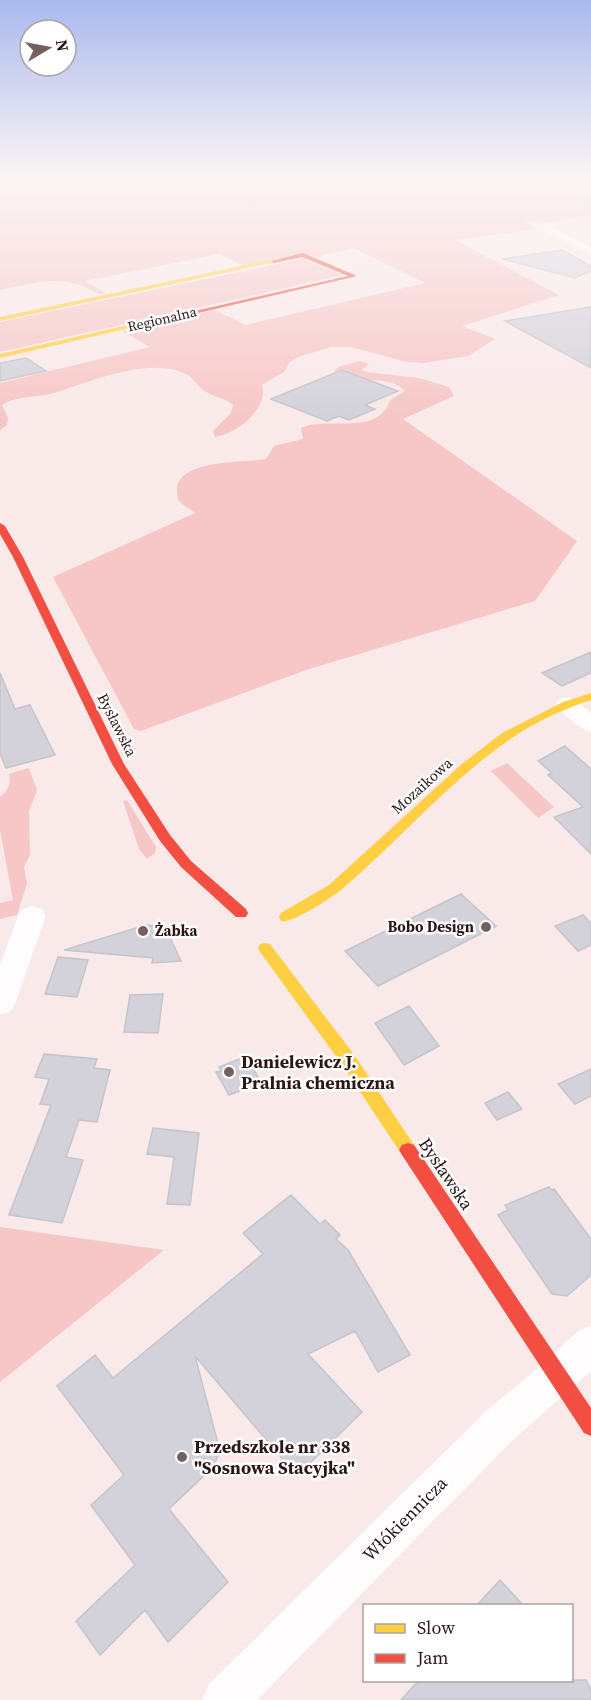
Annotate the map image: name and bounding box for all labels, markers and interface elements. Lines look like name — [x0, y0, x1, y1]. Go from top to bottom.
north arrow — [18, 18, 78, 78]
text: N — [51, 38, 75, 53]
street label: Regionalna — [125, 301, 199, 337]
street label: Bysławska — [93, 690, 142, 760]
street label: Mozaikowa — [387, 752, 457, 819]
place label: Bobo Design — [387, 916, 474, 937]
place label: Żabka — [155, 920, 198, 941]
marker: Bobo Design — [479, 920, 493, 934]
marker: Żabka — [136, 924, 150, 938]
place label: Danielewicz J. Pralnia chemiczna — [241, 1049, 395, 1095]
marker: Danielewicz J. Pralnia chemiczna — [222, 1065, 236, 1079]
street label: Bysławska — [413, 1133, 480, 1215]
place label: Przedszkole nr 338 "Sosnowa Stacyjka" — [194, 1434, 355, 1480]
marker: Przedszkole nr 338 "Sosnowa Stacyjka" — [175, 1450, 189, 1464]
street label: Włókiennicza — [357, 1470, 453, 1566]
legend — [363, 1604, 573, 1682]
text: Slow — [417, 1615, 455, 1640]
text: Jam — [416, 1645, 449, 1670]

